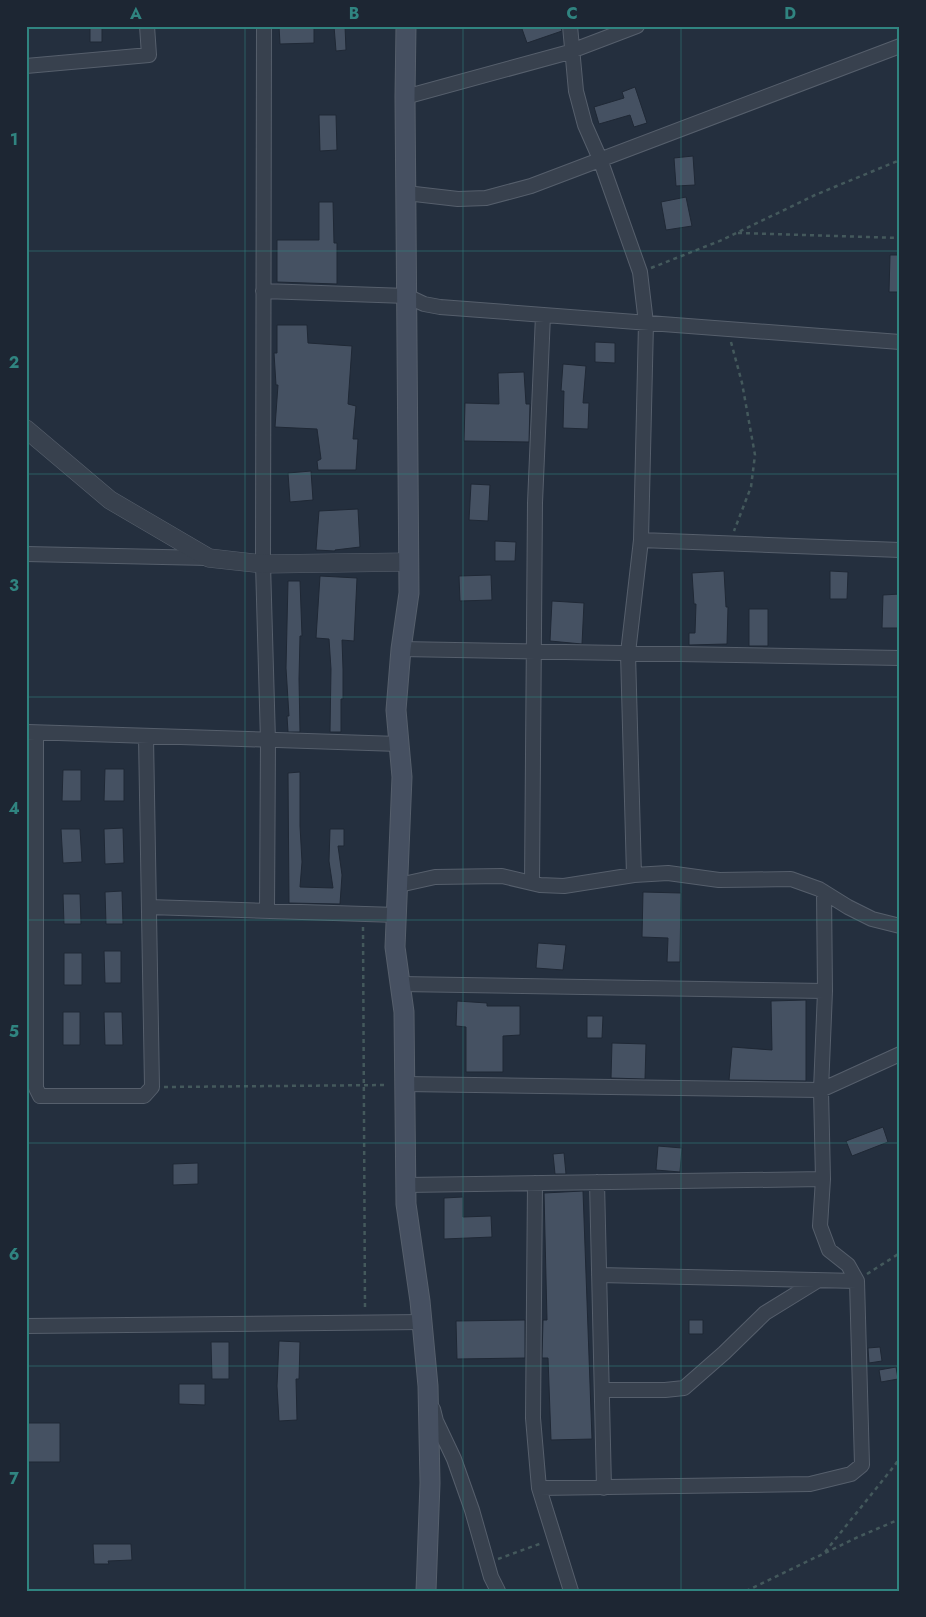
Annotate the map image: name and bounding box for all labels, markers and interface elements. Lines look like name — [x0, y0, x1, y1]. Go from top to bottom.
text: A — [129, 2, 142, 25]
text: B — [349, 2, 359, 25]
text: C — [566, 2, 578, 25]
text: D — [784, 2, 796, 25]
text: 1 — [10, 128, 18, 151]
text: 2 — [9, 351, 19, 374]
text: 3 — [9, 574, 19, 597]
text: 4 — [8, 797, 20, 820]
text: 5 — [9, 1020, 19, 1043]
text: 6 — [9, 1243, 19, 1266]
text: 7 — [9, 1467, 19, 1490]

